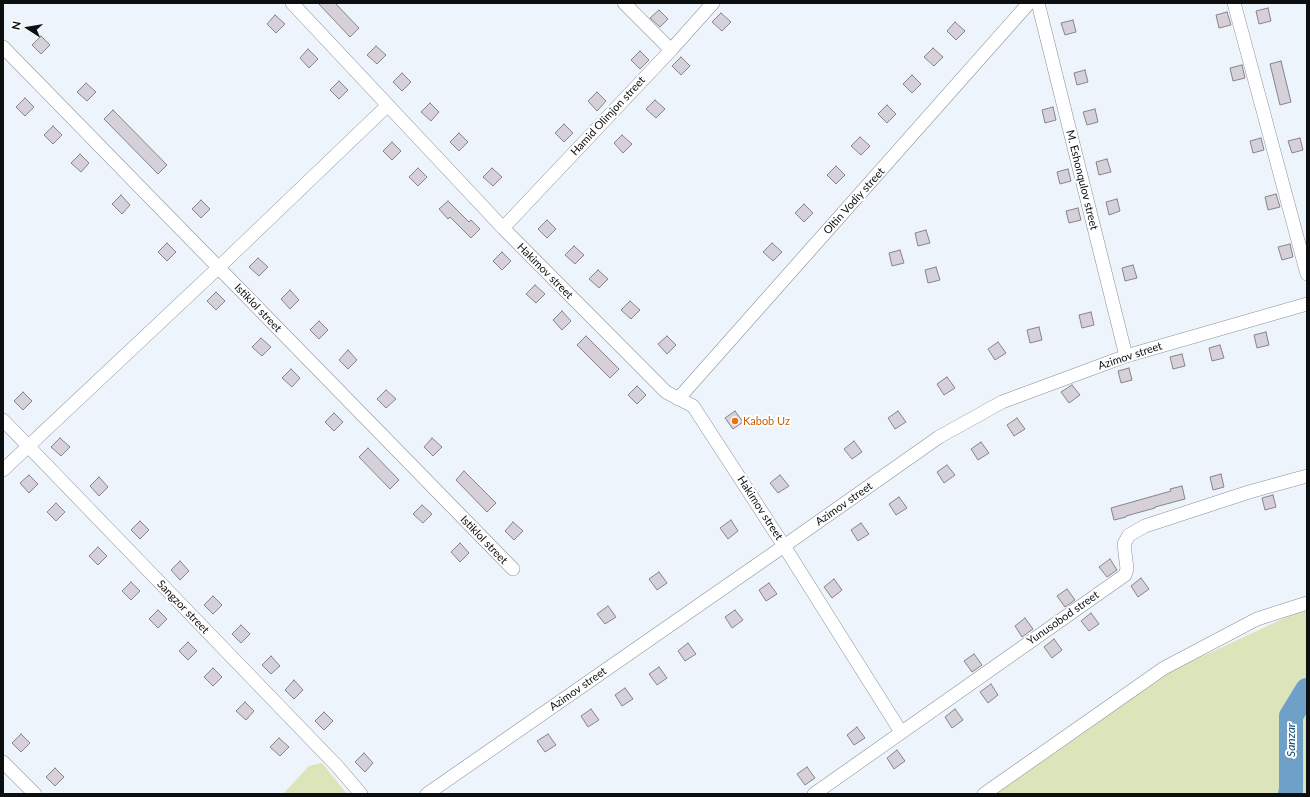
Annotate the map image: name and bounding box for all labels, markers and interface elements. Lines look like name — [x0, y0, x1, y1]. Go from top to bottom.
north arrow — [8, 8, 48, 48]
text: N — [9, 20, 23, 31]
street label: Hamid Olimjon street — [568, 74, 648, 158]
street label: M. Eshonqulov street — [1063, 129, 1101, 231]
street label: Oltin Vodiy street — [821, 165, 887, 237]
street label: Hakimov street — [514, 240, 576, 302]
street label: Istiklol street — [232, 281, 284, 335]
street label: Azimov street — [1096, 339, 1164, 373]
place label: Kabob Uz — [743, 414, 790, 428]
marker: Kabob Uz — [730, 416, 740, 426]
street label: Hakimov street — [734, 474, 786, 542]
street label: Azimov street — [813, 479, 875, 529]
street label: Istiklol street — [458, 513, 510, 567]
street label: Sangzor street — [154, 578, 212, 636]
street label: Yunusobod street — [1025, 588, 1101, 648]
street label: Azimov street — [547, 664, 609, 714]
water label: Sanzar — [1284, 723, 1298, 757]

